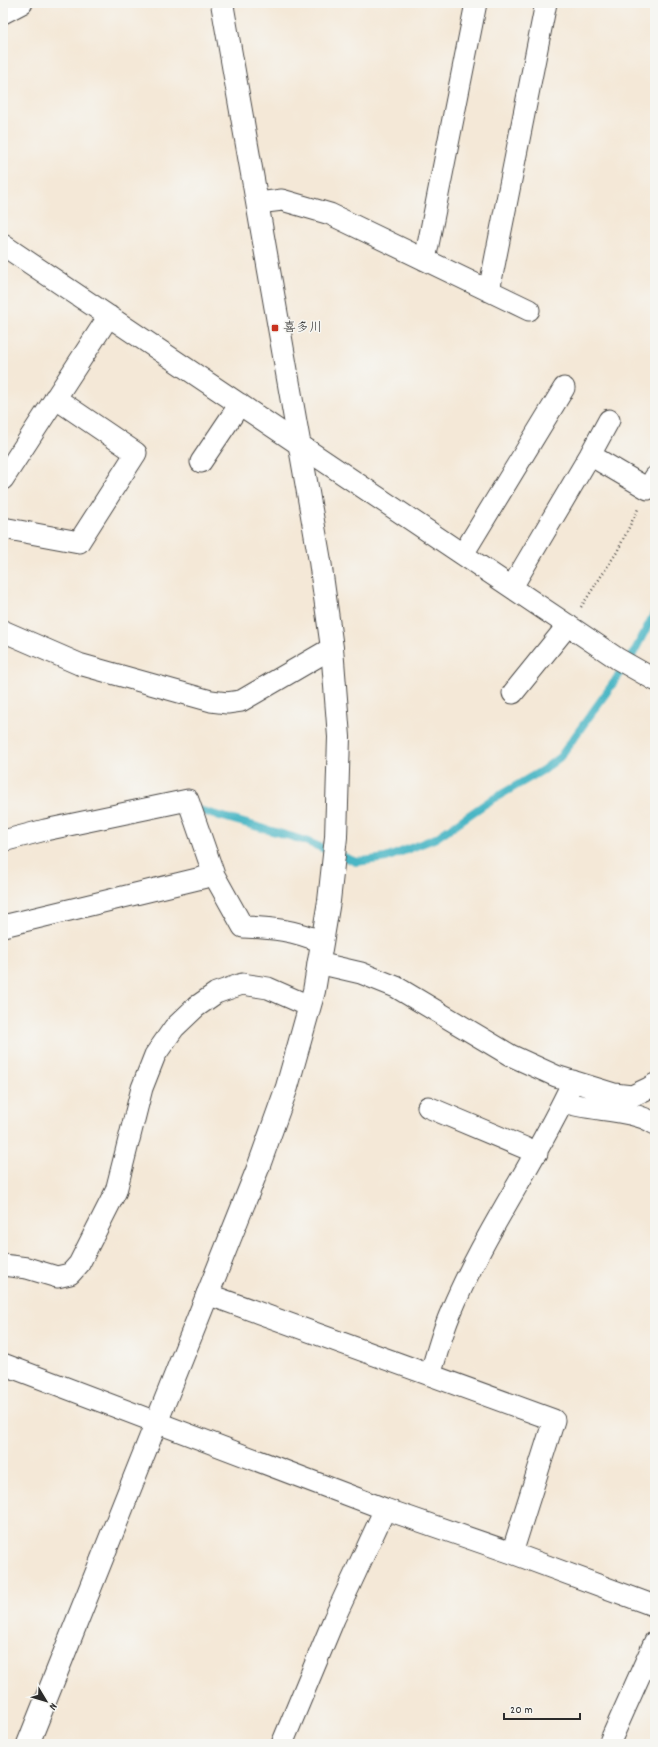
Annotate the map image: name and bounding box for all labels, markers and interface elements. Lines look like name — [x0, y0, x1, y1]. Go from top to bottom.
place label: 喜多川 — [283, 319, 322, 338]
marker: 喜多川 — [270, 323, 280, 333]
north arrow — [26, 1681, 66, 1721]
scale bar — [504, 1695, 580, 1721]
text: N — [44, 1699, 60, 1713]
text: 20 m — [510, 1702, 533, 1719]

